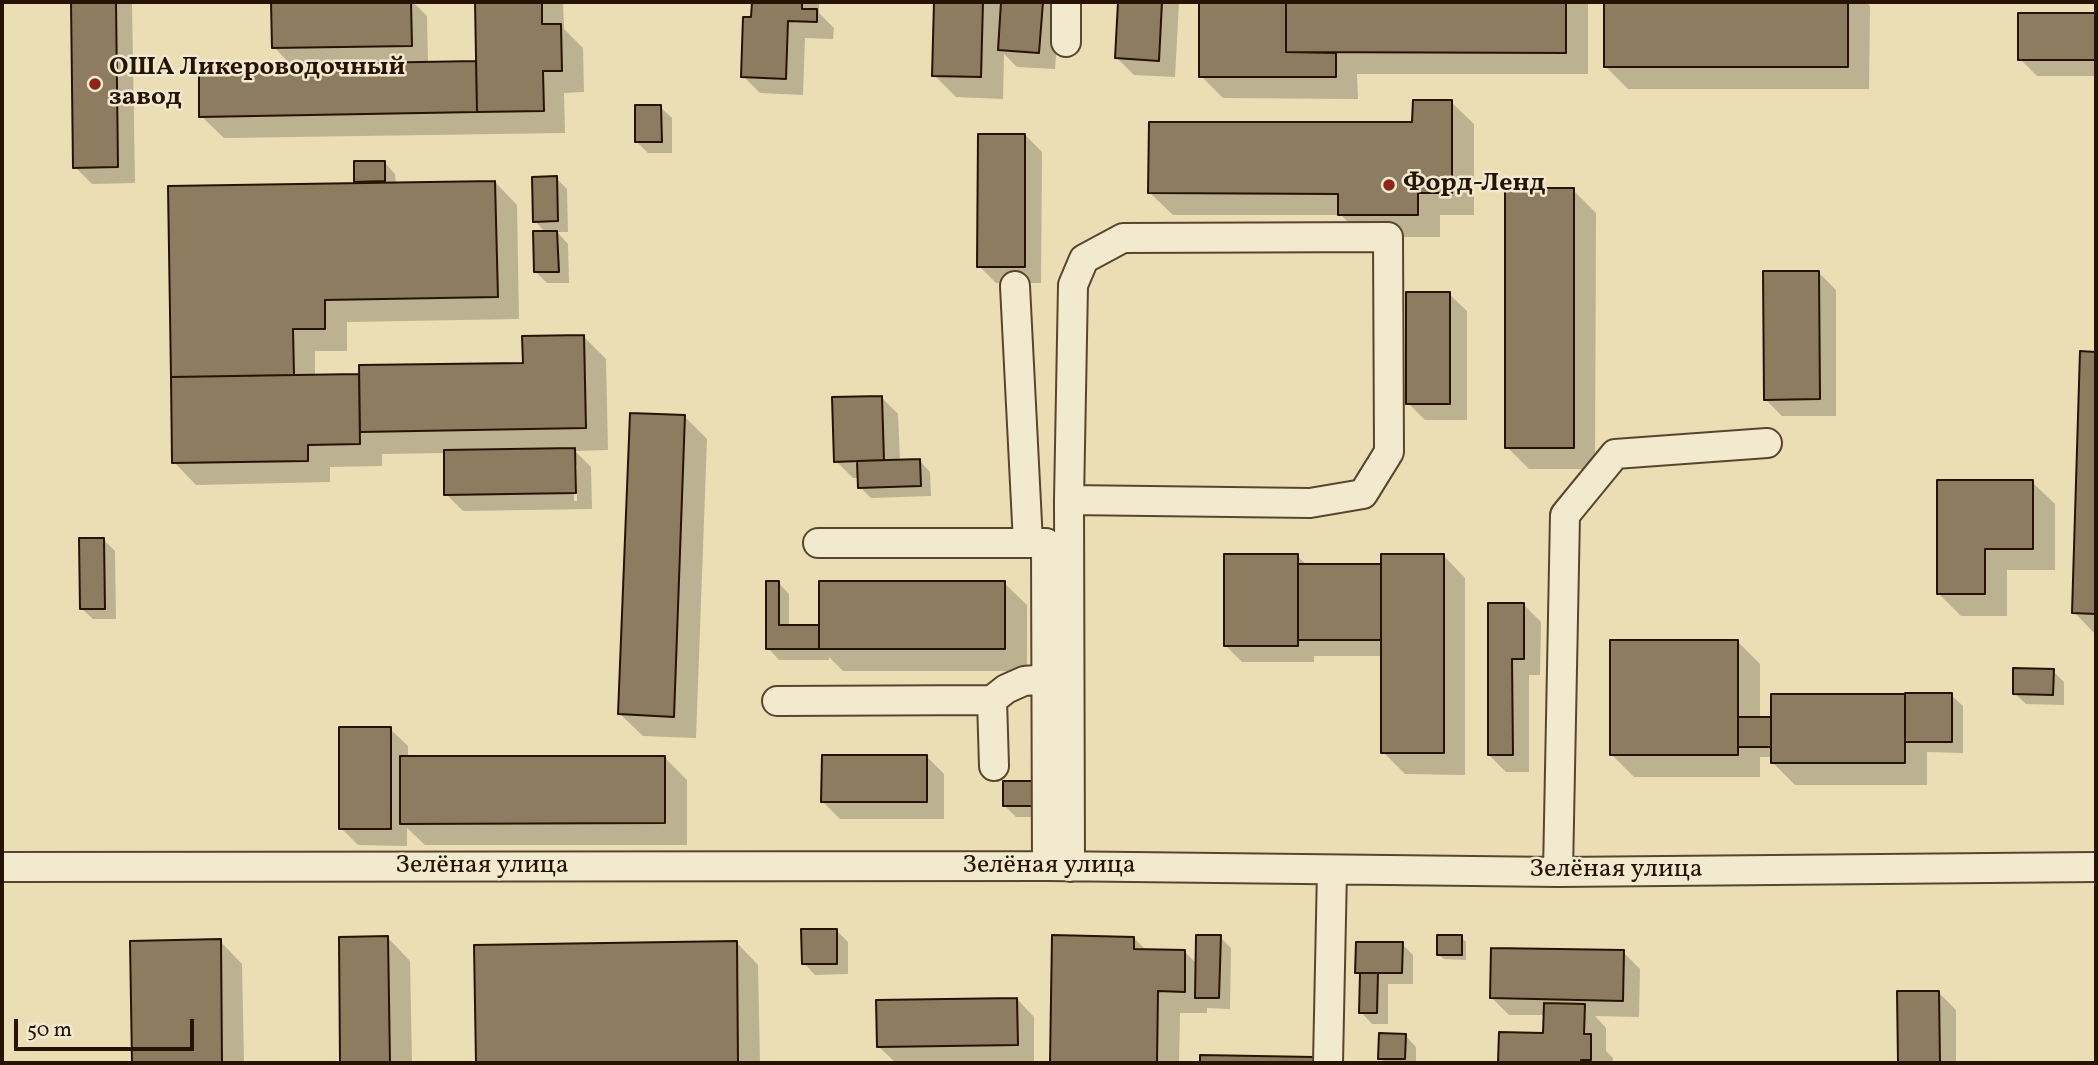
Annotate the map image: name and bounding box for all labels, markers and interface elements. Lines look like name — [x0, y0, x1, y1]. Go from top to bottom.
place label: ОША Ликероводочный завод — [109, 53, 405, 114]
marker: ОША Ликероводочный завод — [87, 76, 103, 92]
place label: Форд-Ленд — [1403, 169, 1545, 201]
marker: Форд-Ленд — [1381, 177, 1397, 193]
street label: Зелёная улица — [395, 851, 569, 883]
street label: Зелёная улица — [962, 851, 1136, 883]
street label: Зелёная улица — [1529, 855, 1703, 887]
scale bar — [18, 1006, 198, 1050]
text: 50 m — [27, 1016, 72, 1045]

